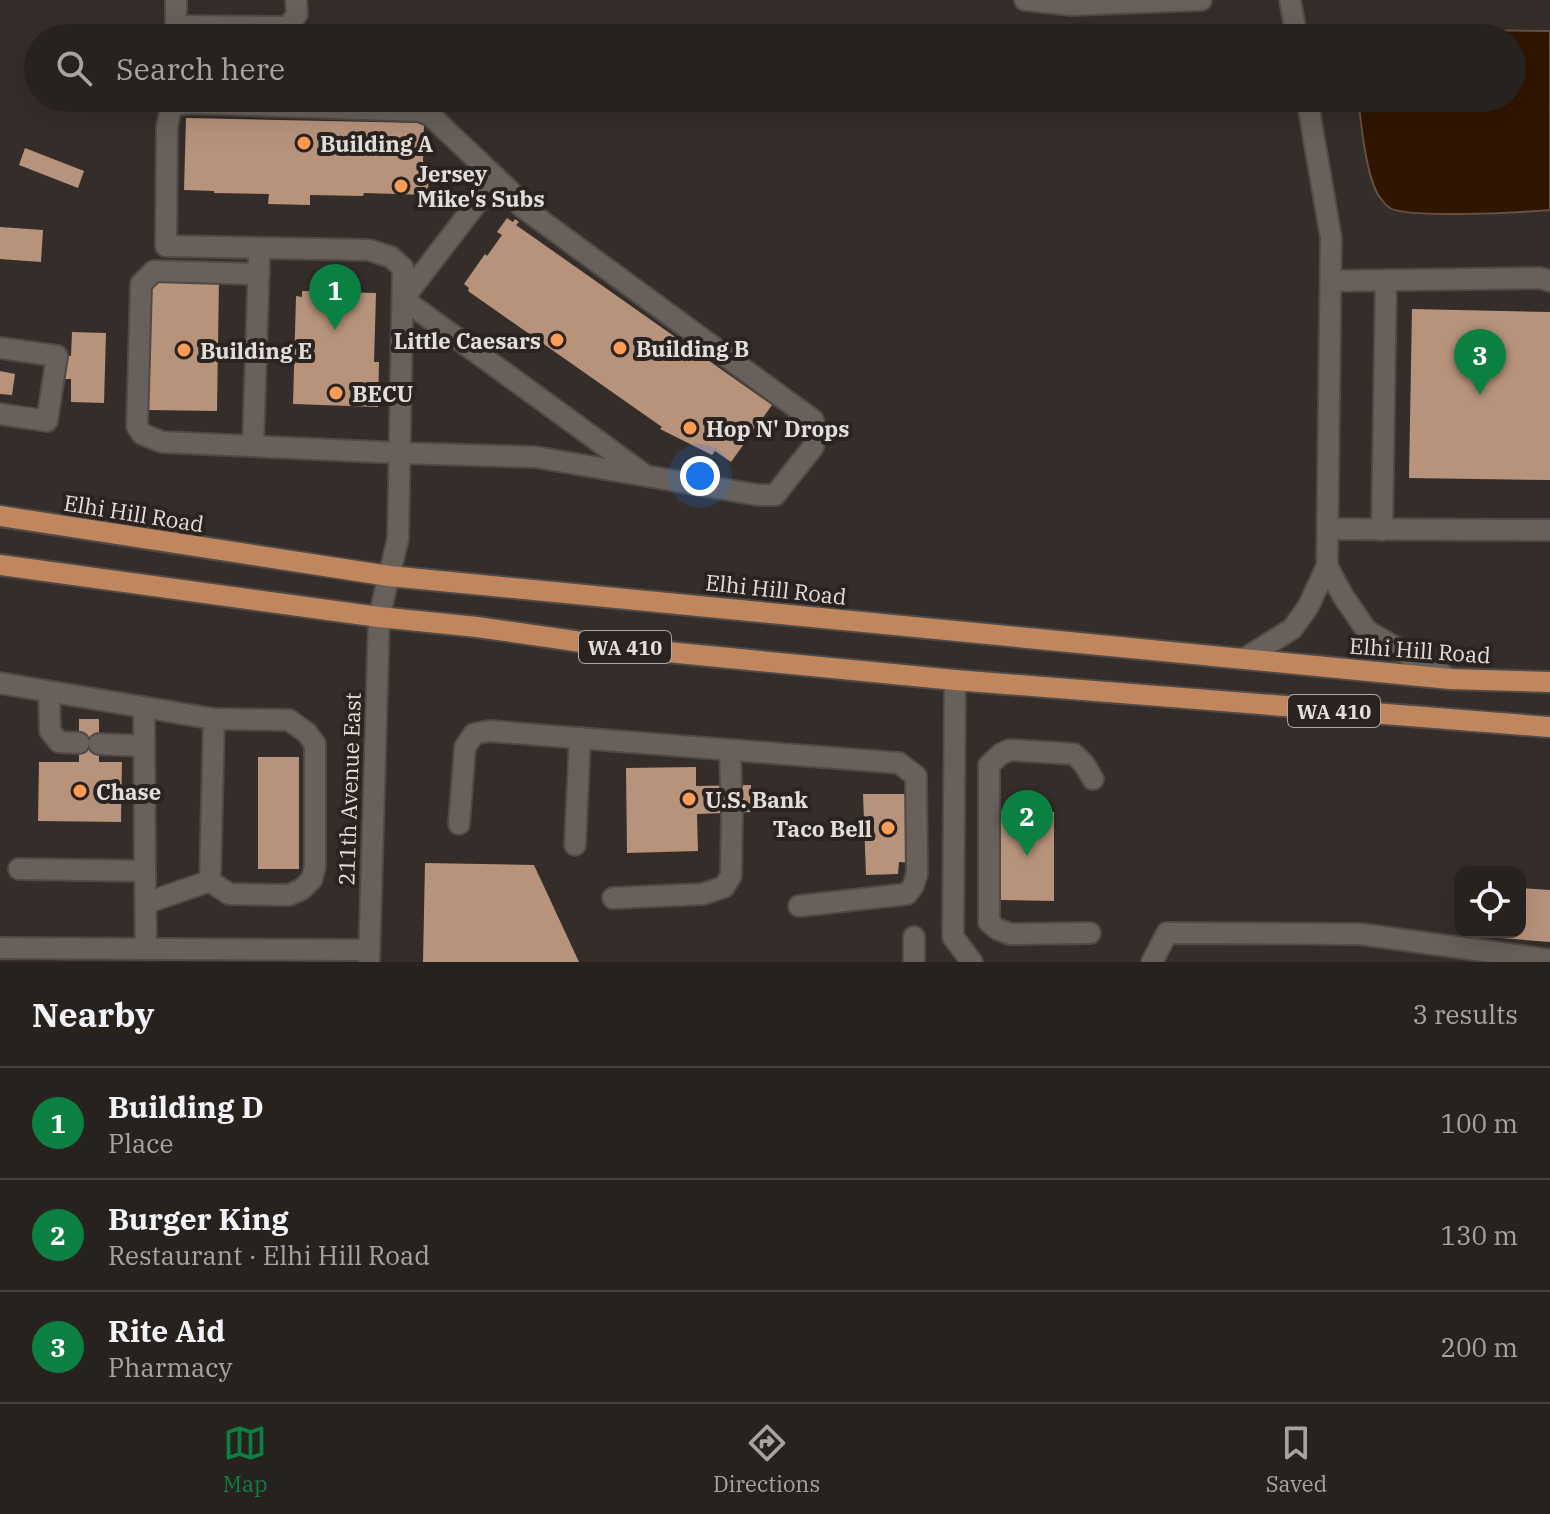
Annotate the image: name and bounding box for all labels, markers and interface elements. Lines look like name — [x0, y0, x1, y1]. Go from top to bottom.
search box — [24, 24, 1526, 112]
icon: search — [52, 46, 96, 90]
text: Search here — [116, 49, 285, 88]
place label: Building A — [320, 129, 434, 158]
marker: Building A — [295, 134, 313, 152]
place label: Jersey Mike's Subs — [417, 159, 545, 213]
marker: Jersey Mike's Subs — [392, 177, 410, 195]
pin: 1 — [309, 264, 361, 330]
place label: Little Caesars — [394, 326, 541, 355]
pin: 3 — [1454, 329, 1506, 395]
marker: Little Caesars — [548, 331, 566, 349]
place label: Building B — [636, 334, 749, 363]
place label: Building E — [200, 336, 312, 365]
marker: Building B — [611, 339, 629, 357]
marker: Building E — [175, 341, 193, 359]
place label: BECU — [352, 379, 414, 408]
marker: BECU — [327, 384, 345, 402]
place label: Hop N' Drops — [706, 414, 849, 443]
marker: Hop N' Drops — [681, 419, 699, 437]
your location — [680, 456, 720, 496]
street label: Elhi Hill Road — [62, 488, 206, 538]
street label: Elhi Hill Road — [704, 567, 848, 611]
road number: WA 410 — [579, 631, 671, 663]
street label: Elhi Hill Road — [1348, 631, 1492, 669]
street label: 211th Avenue East — [331, 692, 367, 886]
road number: WA 410 — [1288, 695, 1380, 727]
place label: Chase — [96, 777, 161, 806]
marker: Chase — [71, 782, 89, 800]
place label: U.S. Bank — [705, 785, 808, 814]
marker: U.S. Bank — [680, 790, 698, 808]
pin: 2 — [1001, 790, 1053, 856]
place label: Taco Bell — [773, 814, 872, 843]
marker: Taco Bell — [879, 819, 897, 837]
map controls — [1454, 866, 1526, 938]
button: locate — [1454, 866, 1526, 938]
text: Nearby — [32, 992, 154, 1036]
text: 3 results — [1412, 997, 1518, 1031]
text: Building D — [108, 1087, 264, 1126]
text: 1 — [50, 1106, 66, 1140]
text: 100 m — [1440, 1106, 1518, 1140]
text: Place — [108, 1126, 173, 1160]
text: Burger King — [108, 1199, 289, 1238]
text: 2 — [50, 1218, 66, 1252]
text: 130 m — [1440, 1218, 1518, 1252]
text: Restaurant · Elhi Hill Road — [108, 1238, 430, 1272]
text: Rite Aid — [108, 1311, 225, 1350]
text: 3 — [50, 1330, 66, 1364]
text: 200 m — [1440, 1330, 1518, 1364]
text: Pharmacy — [108, 1350, 232, 1384]
tab: Map — [223, 1421, 267, 1498]
tab: Directions — [713, 1421, 820, 1498]
tab: Saved — [1266, 1421, 1327, 1498]

